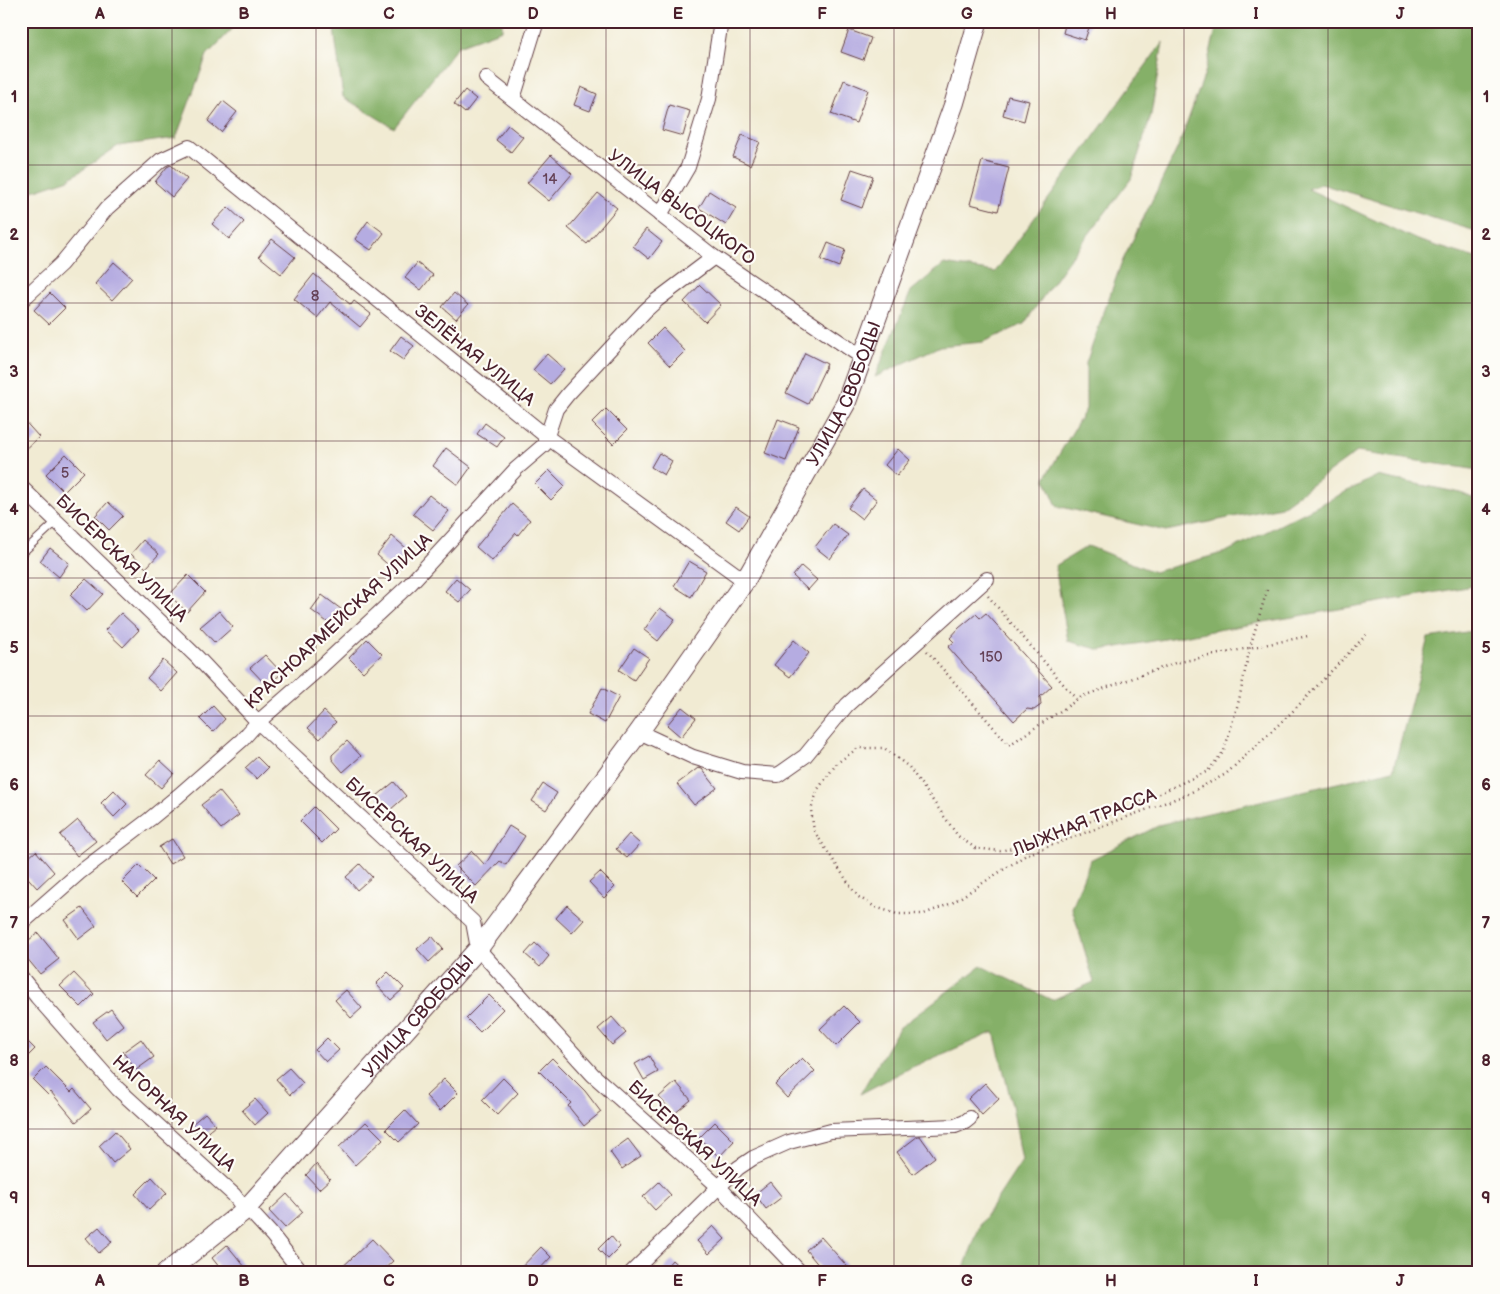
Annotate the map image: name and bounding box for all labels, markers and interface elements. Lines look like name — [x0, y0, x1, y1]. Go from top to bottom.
text: A — [94, 5, 105, 24]
text: B — [238, 5, 250, 24]
text: C — [383, 5, 395, 24]
text: D — [527, 5, 539, 24]
text: E — [673, 5, 683, 24]
text: F — [817, 5, 827, 24]
text: G — [961, 5, 973, 24]
text: H — [1105, 5, 1117, 24]
text: I — [1253, 5, 1259, 24]
text: J — [1396, 5, 1405, 24]
text: 1 — [11, 88, 17, 107]
text: 1 — [1483, 88, 1489, 107]
street label: УЛИЦА ВЫСОЦКОГО — [604, 145, 759, 270]
house number: 14 — [543, 170, 557, 189]
text: 2 — [9, 226, 19, 245]
text: 2 — [1481, 226, 1491, 245]
house number: 8 — [311, 287, 320, 306]
street label: ЗЕЛЁНАЯ УЛИЦА — [410, 300, 540, 410]
street label: УЛИЦА СВОБОДЫ — [802, 319, 886, 470]
text: 3 — [9, 363, 19, 382]
text: 3 — [1481, 363, 1491, 382]
house number: 5 — [61, 464, 69, 483]
street label: БИСЕРСКАЯ УЛИЦА — [52, 490, 192, 627]
text: 4 — [9, 501, 19, 520]
text: 4 — [1481, 501, 1491, 520]
street label: КРАСНОАРМЕЙСКАЯ УЛИЦА — [240, 529, 436, 714]
text: 5 — [9, 639, 19, 658]
text: 5 — [1481, 639, 1491, 658]
house number: 150 — [979, 648, 1003, 667]
street label: БИСЕРСКАЯ УЛИЦА — [341, 773, 483, 908]
text: 6 — [9, 776, 19, 795]
text: 6 — [1481, 776, 1491, 795]
street label: ЛЫЖНАЯ ТРАССА — [1008, 784, 1159, 861]
text: 7 — [10, 914, 19, 933]
text: 7 — [1482, 914, 1491, 933]
street label: УЛИЦА СВОБОДЫ — [359, 951, 478, 1082]
street label: НАГОРНАЯ УЛИЦА — [108, 1051, 240, 1176]
text: 8 — [9, 1052, 19, 1071]
text: 8 — [1481, 1052, 1491, 1071]
street label: БИСЕРСКАЯ УЛИЦА — [624, 1076, 766, 1211]
text: 9 — [9, 1189, 19, 1208]
text: 9 — [1481, 1189, 1491, 1208]
text: A — [94, 1272, 105, 1291]
text: B — [238, 1272, 250, 1291]
text: C — [383, 1272, 395, 1291]
text: D — [527, 1272, 539, 1291]
text: E — [673, 1272, 683, 1291]
text: F — [817, 1272, 827, 1291]
text: G — [961, 1272, 973, 1291]
text: H — [1105, 1272, 1117, 1291]
text: I — [1253, 1272, 1259, 1291]
text: J — [1396, 1272, 1405, 1291]

